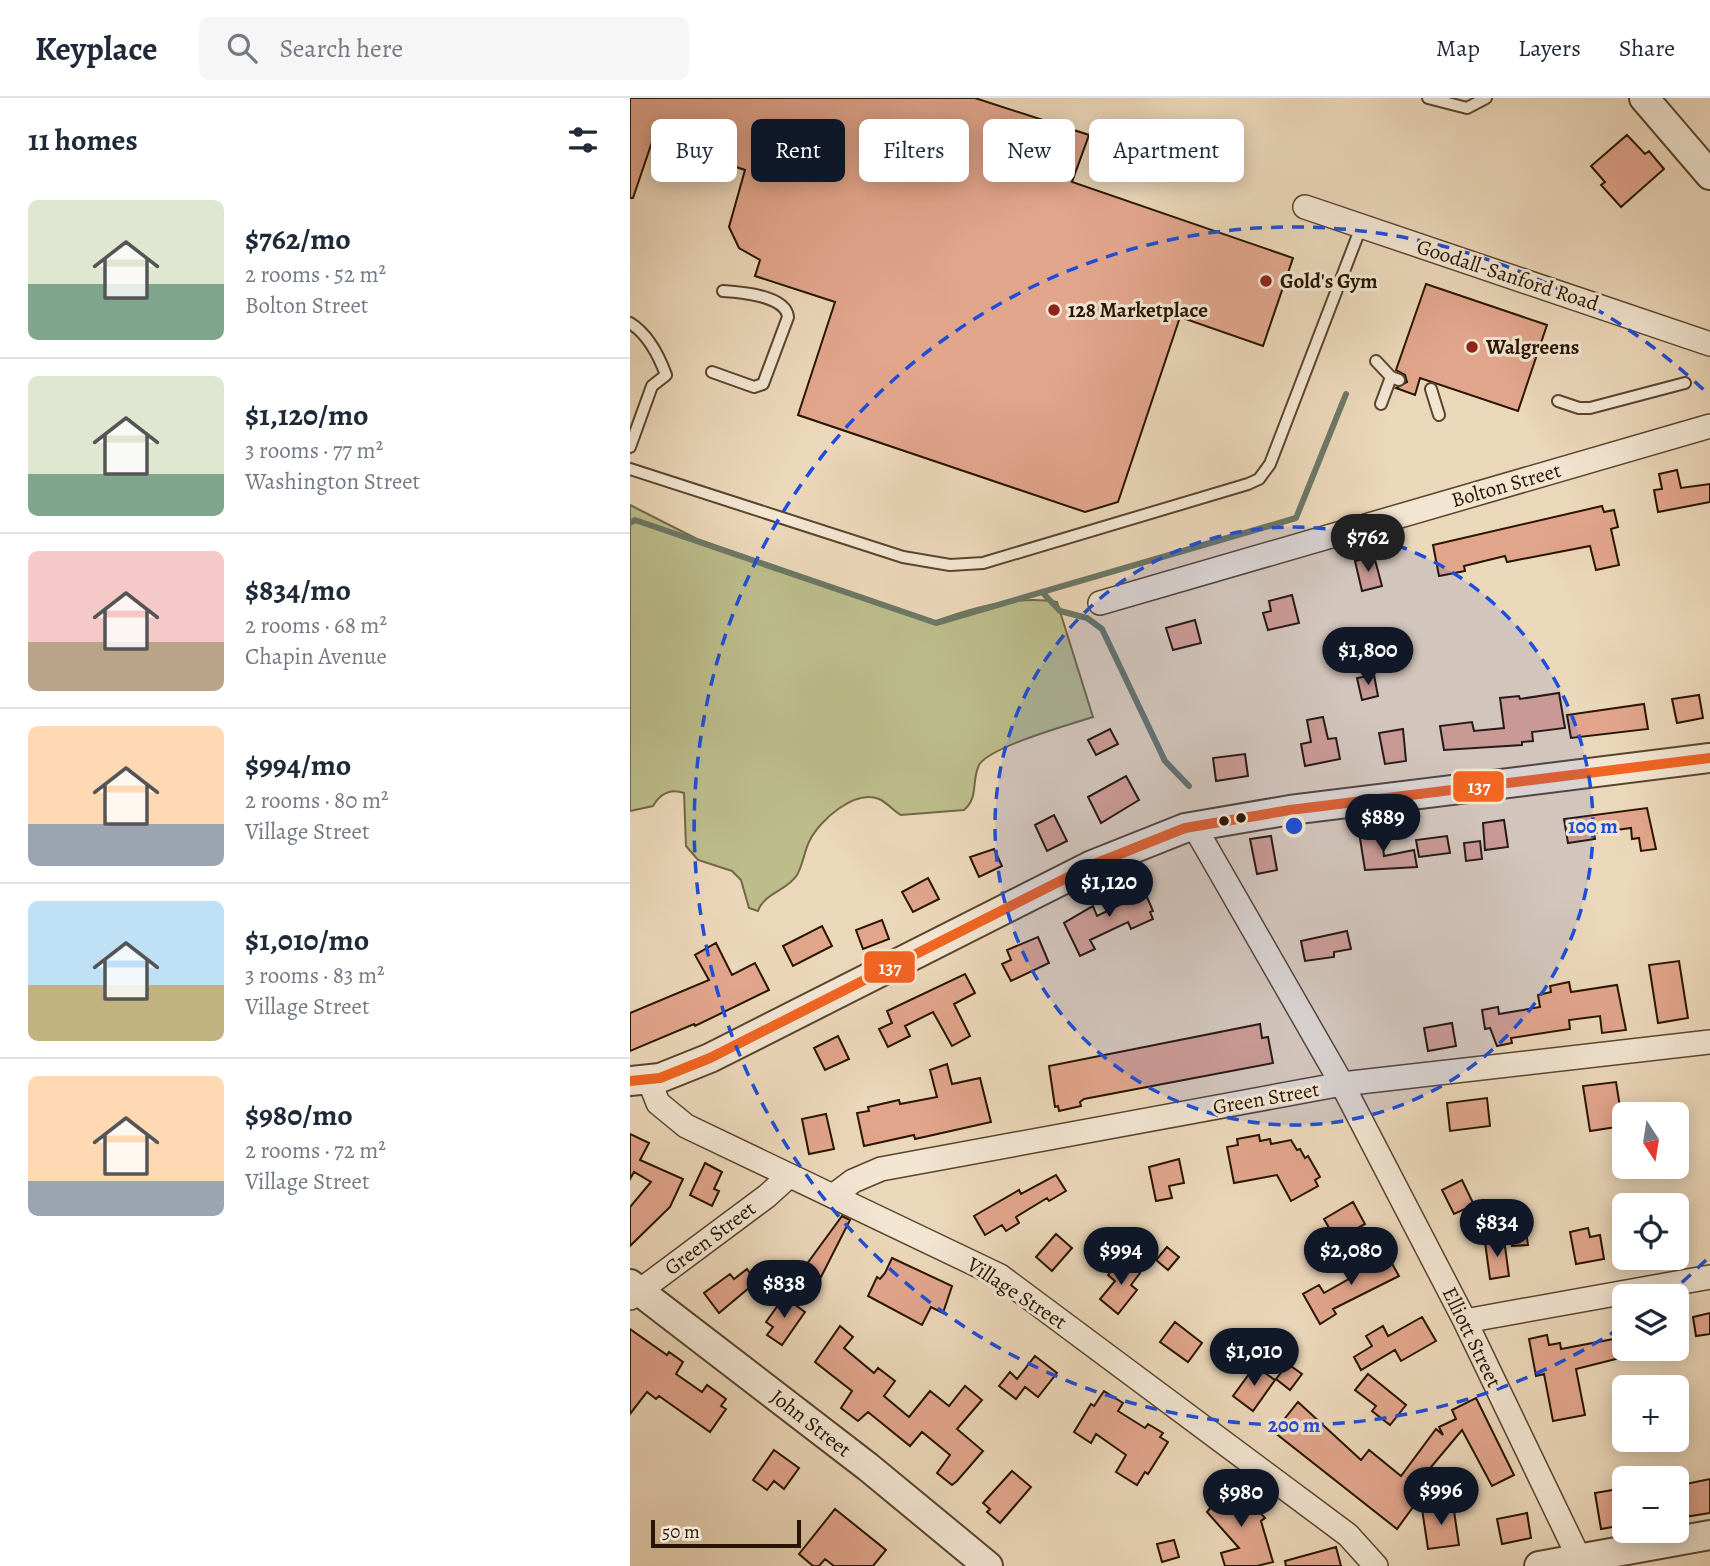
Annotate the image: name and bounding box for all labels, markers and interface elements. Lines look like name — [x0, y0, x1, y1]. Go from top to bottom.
search box — [199, 17, 689, 80]
text: Keyplace — [35, 26, 157, 71]
icon: search — [223, 29, 261, 67]
text: Search here — [279, 31, 403, 66]
text: Map — [1436, 32, 1480, 64]
text: Layers — [1518, 32, 1581, 64]
text: Share — [1619, 32, 1675, 64]
chip: Buy — [651, 119, 737, 182]
chip: Rent — [751, 119, 845, 182]
chip: Filters — [859, 119, 969, 182]
chip: New — [983, 119, 1075, 182]
chip: Apartment — [1089, 119, 1244, 182]
text: 11 homes — [28, 120, 138, 160]
icon: filters — [564, 121, 602, 159]
text: $762/mo — [245, 219, 351, 259]
icon: home — [84, 228, 168, 312]
street label: Goodall-Sanford Road — [1413, 232, 1603, 318]
text: 2 rooms · 52 m² — [245, 259, 386, 290]
place label: Gold's Gym — [1280, 267, 1378, 295]
marker: Gold's Gym — [1258, 273, 1274, 289]
text: Bolton Street — [245, 290, 368, 321]
place label: 128 Marketplace — [1068, 296, 1208, 324]
marker: 128 Marketplace — [1046, 302, 1062, 318]
place label: Walgreens — [1485, 333, 1579, 361]
marker: Walgreens — [1464, 339, 1480, 355]
text: $1,120/mo — [245, 395, 369, 435]
icon: home — [84, 404, 168, 488]
text: 3 rooms · 77 m² — [245, 435, 383, 466]
street label: Bolton Street — [1448, 456, 1564, 514]
text: Washington Street — [245, 466, 420, 497]
pin: $762 — [1327, 514, 1409, 574]
text: $762 — [1347, 521, 1389, 552]
text: $834/mo — [245, 570, 351, 610]
icon: home — [84, 579, 168, 663]
text: 2 rooms · 68 m² — [245, 610, 387, 641]
pin: $1,800 — [1311, 628, 1425, 687]
text: $1,800 — [1338, 634, 1398, 665]
text: Chapin Avenue — [245, 641, 387, 672]
text: $994/mo — [245, 745, 351, 785]
icon: home — [84, 754, 168, 838]
line badge: 137 — [1452, 770, 1505, 803]
text: 137 — [1467, 774, 1491, 800]
text: 2 rooms · 80 m² — [245, 785, 389, 816]
pin: $889 — [1342, 794, 1424, 854]
text: $889 — [1361, 801, 1405, 832]
unlabelled marker — [1234, 811, 1248, 825]
text: 100 m — [1568, 812, 1618, 840]
unlabelled marker — [1217, 814, 1231, 828]
centre of rings — [1282, 814, 1306, 838]
text: Village Street — [245, 816, 369, 847]
pin: $1,120 — [1052, 860, 1166, 919]
text: $1,120 — [1081, 866, 1137, 897]
text: $1,010/mo — [245, 920, 369, 960]
icon: home — [84, 929, 168, 1013]
line badge: 137 — [863, 950, 916, 984]
text: 137 — [878, 955, 902, 981]
text: 3 rooms · 83 m² — [245, 960, 385, 991]
text: Village Street — [245, 991, 369, 1022]
street label: Green Street — [1211, 1075, 1321, 1121]
text: $980/mo — [245, 1095, 353, 1135]
north arrow — [1612, 1102, 1689, 1180]
map controls — [1612, 1102, 1689, 1543]
icon: home — [84, 1104, 168, 1188]
text: 2 rooms · 72 m² — [245, 1135, 386, 1166]
text: Village Street — [245, 1166, 369, 1197]
button: locate — [1612, 1193, 1689, 1270]
street label: Green Street — [659, 1194, 761, 1282]
pin: $834 — [1456, 1200, 1538, 1259]
text: $834 — [1476, 1206, 1518, 1237]
pin: $994 — [1080, 1228, 1162, 1287]
pin: $2,080 — [1294, 1228, 1408, 1287]
text: $994 — [1100, 1234, 1142, 1265]
text: $2,080 — [1320, 1234, 1382, 1265]
street label: Village Street — [961, 1250, 1072, 1336]
pin: $838 — [743, 1260, 825, 1320]
text: $838 — [763, 1267, 805, 1298]
street label: Elliott Street — [1436, 1282, 1508, 1392]
button: layers — [1612, 1284, 1689, 1361]
pin: $1,010 — [1197, 1328, 1311, 1388]
text: $1,010 — [1226, 1335, 1282, 1366]
button: + — [1612, 1375, 1689, 1452]
street label: John Street — [765, 1383, 857, 1463]
text: 200 m — [1268, 1411, 1321, 1439]
button: − — [1612, 1466, 1689, 1543]
pin: $996 — [1400, 1468, 1482, 1527]
pin: $980 — [1200, 1470, 1282, 1529]
text: $996 — [1420, 1474, 1462, 1505]
text: $980 — [1219, 1476, 1263, 1507]
scale bar — [651, 1517, 802, 1549]
text: 50 m — [662, 1519, 700, 1545]

